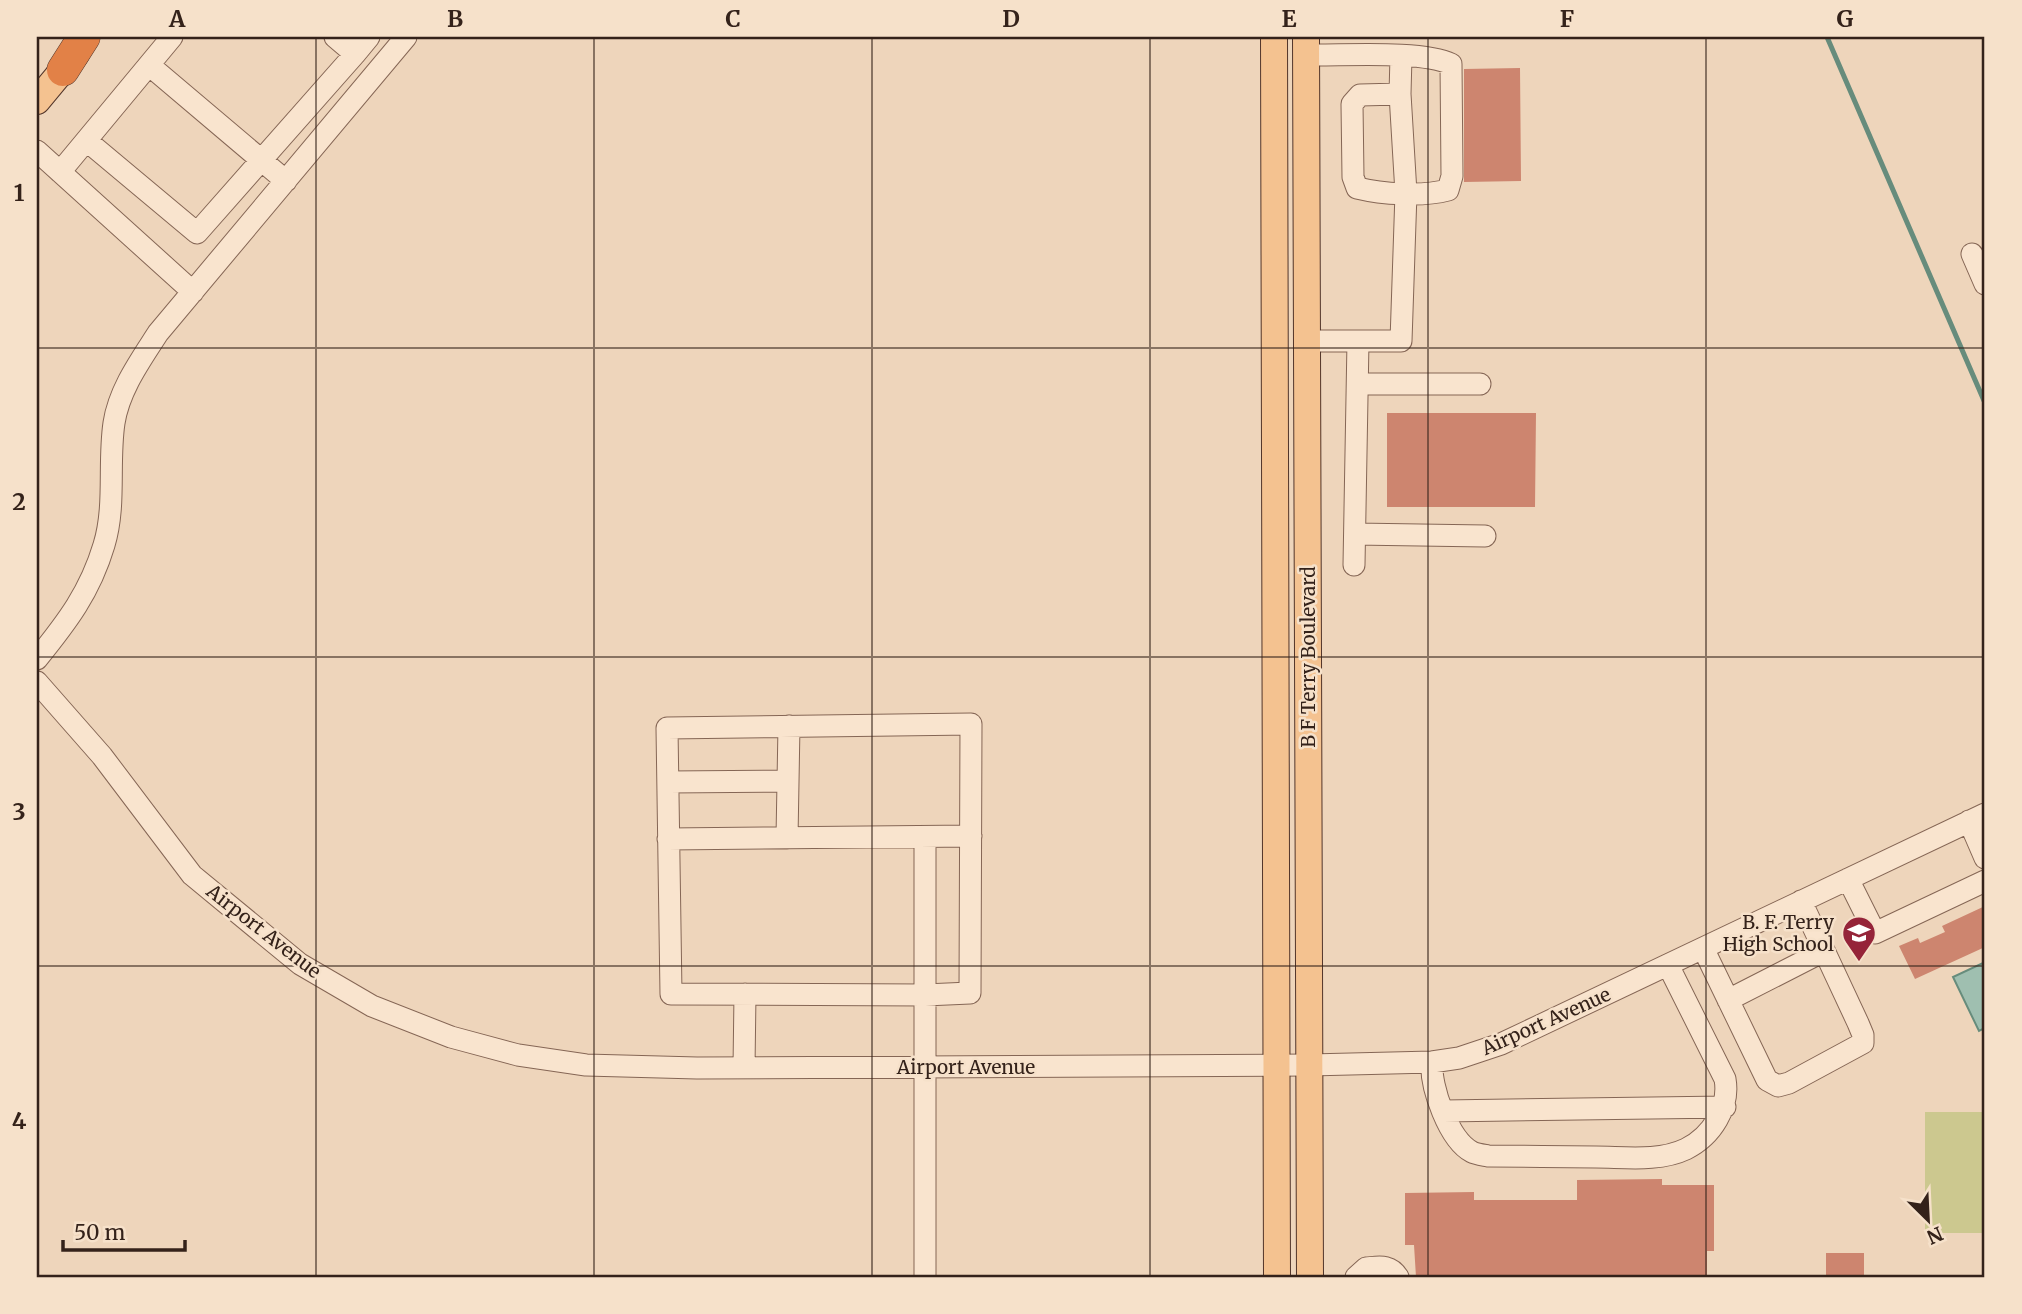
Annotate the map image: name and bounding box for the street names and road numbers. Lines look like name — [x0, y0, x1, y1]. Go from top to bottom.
street label: B F Terry Boulevard — [1296, 566, 1320, 748]
street label: Airport Avenue — [201, 878, 326, 983]
street label: Airport Avenue — [1477, 982, 1614, 1061]
street label: Airport Avenue — [896, 1055, 1035, 1079]

